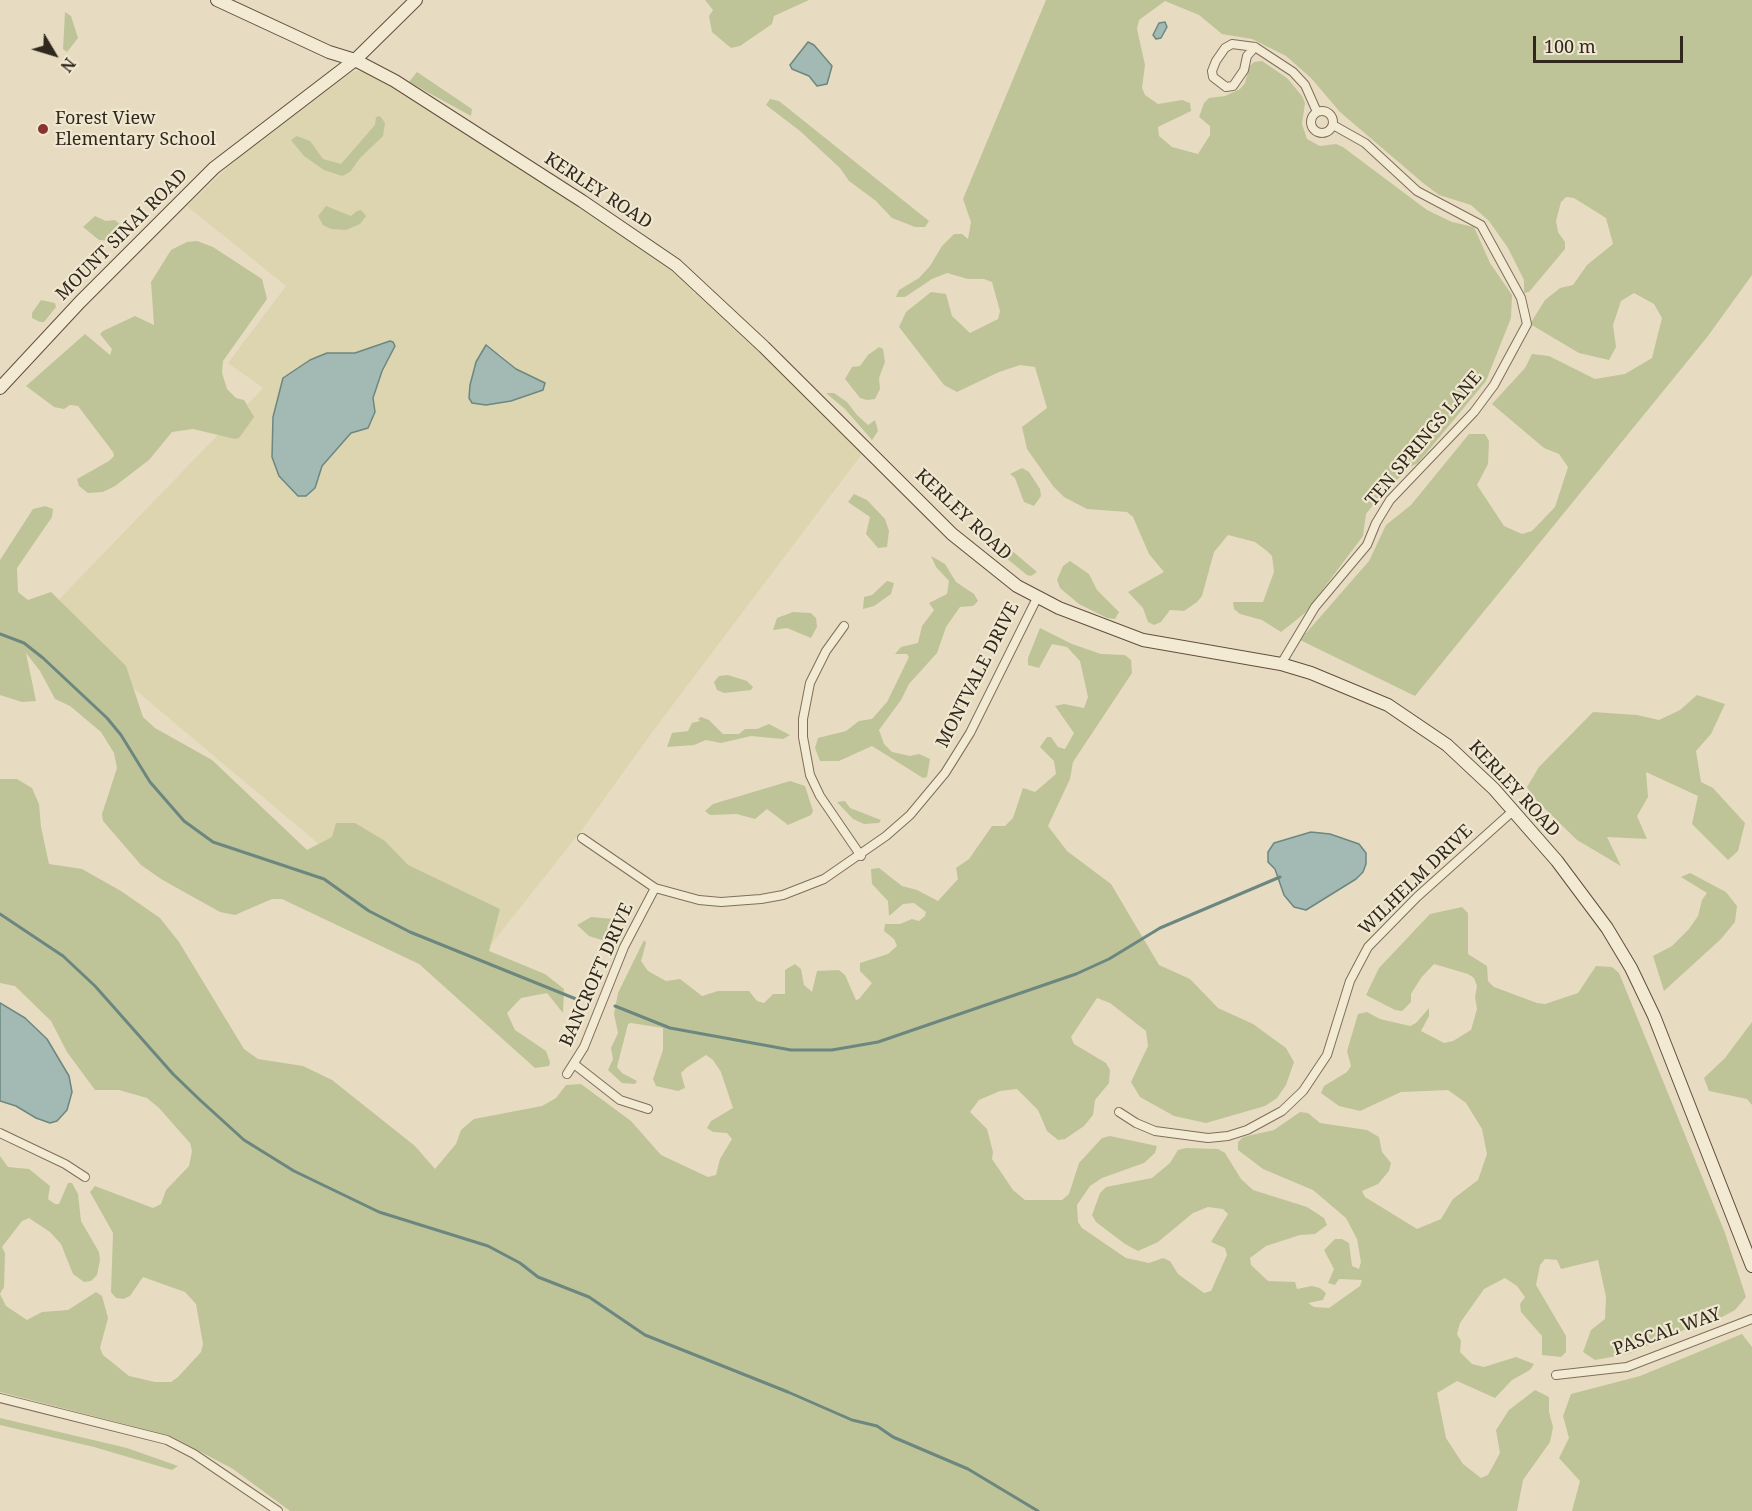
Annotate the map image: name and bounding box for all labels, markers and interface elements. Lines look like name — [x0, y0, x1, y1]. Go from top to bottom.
north arrow — [24, 24, 84, 84]
scale bar — [1536, 24, 1686, 62]
text: 100 m — [1544, 34, 1596, 58]
text: N — [56, 53, 81, 77]
place label: Forest View Elementary School — [55, 108, 216, 150]
marker: Forest View Elementary School — [36, 122, 50, 136]
street label: KERLEY ROAD — [540, 148, 656, 234]
street label: MOUNT SINAI ROAD — [52, 165, 192, 305]
street label: TEN SPRINGS LANE — [1361, 367, 1487, 511]
street label: KERLEY ROAD — [910, 465, 1016, 565]
street label: MONTVALE DRIVE — [932, 599, 1024, 751]
street label: KERLEY ROAD — [1464, 736, 1564, 842]
street label: WILHELM DRIVE — [1355, 820, 1477, 940]
street label: BANCROFT DRIVE — [556, 900, 638, 1050]
street label: PASCAL WAY — [1610, 1303, 1724, 1361]

